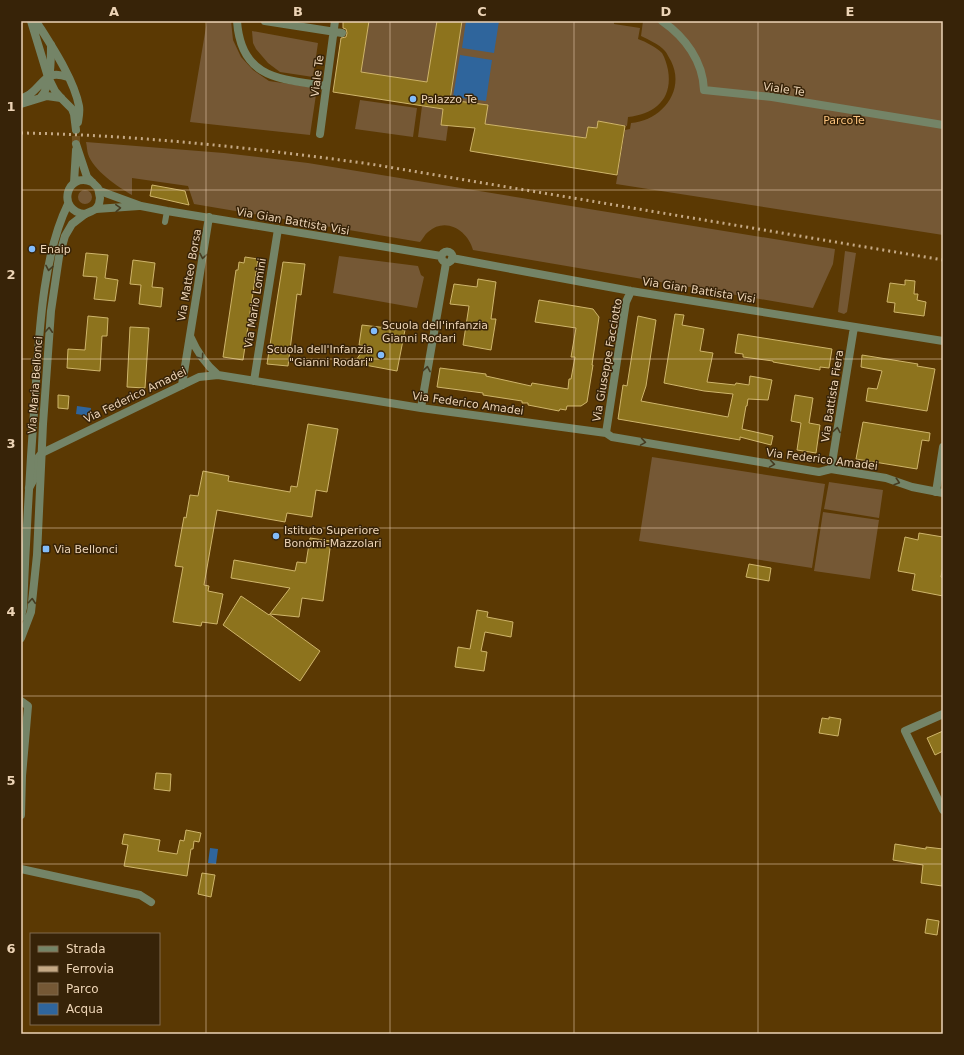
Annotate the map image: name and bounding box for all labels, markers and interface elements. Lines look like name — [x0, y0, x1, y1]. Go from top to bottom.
text: A — [109, 4, 119, 19]
text: B — [293, 4, 303, 19]
text: C — [477, 4, 487, 19]
text: D — [661, 4, 672, 19]
text: E — [846, 4, 854, 19]
street label: Viale Te — [308, 54, 327, 98]
street label: Viale Te — [762, 80, 806, 99]
place label: Palazzo Te — [421, 93, 477, 106]
marker: Palazzo Te — [408, 94, 418, 104]
text: 1 — [6, 99, 16, 114]
park label: ParcoTe — [823, 114, 865, 127]
one-way arrow — [115, 203, 121, 212]
street label: Via Gian Battista Visi — [235, 205, 351, 238]
street label: Via Matteo Borsa — [175, 228, 204, 322]
place label: Enaip — [40, 243, 71, 256]
marker: Enaip — [27, 244, 37, 254]
one-way arrow — [199, 253, 208, 259]
street label: Via Mario Lomini — [242, 257, 269, 349]
one-way arrow — [45, 265, 54, 271]
text: 2 — [6, 267, 16, 282]
street label: Via Gian Battista Visi — [641, 275, 757, 306]
street label: Via Giuseppe Facciotto — [590, 297, 625, 423]
place label: Scuola dell'infanzia Gianni Rodari — [382, 319, 488, 345]
marker: Scuola dell'infanzia Gianni Rodari — [369, 326, 379, 336]
one-way arrow — [45, 327, 54, 333]
street label: Via Maria Bellonci — [26, 336, 45, 434]
place label: Scuola dell'Infanzia "Gianni Rodari" — [267, 343, 373, 369]
street label: Via Battista Fiera — [819, 349, 846, 443]
marker: Scuola dell'Infanzia "Gianni Rodari" — [376, 350, 386, 360]
one-way arrow — [196, 353, 203, 360]
street label: Via Federico Amadei — [82, 365, 189, 426]
one-way arrow — [423, 366, 431, 373]
street label: Via Federico Amadei — [411, 389, 525, 418]
one-way arrow — [832, 427, 841, 434]
text: 3 — [6, 436, 16, 451]
one-way arrow — [640, 438, 646, 446]
street label: Via Federico Amadei — [765, 446, 879, 473]
one-way arrow — [768, 459, 775, 468]
one-way arrow — [893, 477, 900, 485]
place label: Istituto Superiore Bonomi-Mazzolari — [284, 524, 382, 550]
marker: Istituto Superiore Bonomi-Mazzolari — [271, 531, 281, 541]
place label: Via Bellonci — [54, 543, 118, 556]
marker: Via Bellonci — [41, 544, 51, 554]
one-way arrow — [27, 598, 36, 604]
text: 4 — [6, 604, 16, 619]
text: 5 — [6, 773, 16, 788]
legend — [30, 933, 160, 1025]
text: 6 — [6, 941, 16, 956]
text: Strada — [66, 942, 106, 956]
text: Ferrovia — [66, 962, 114, 976]
text: Parco — [66, 982, 99, 996]
text: Acqua — [66, 1002, 103, 1016]

